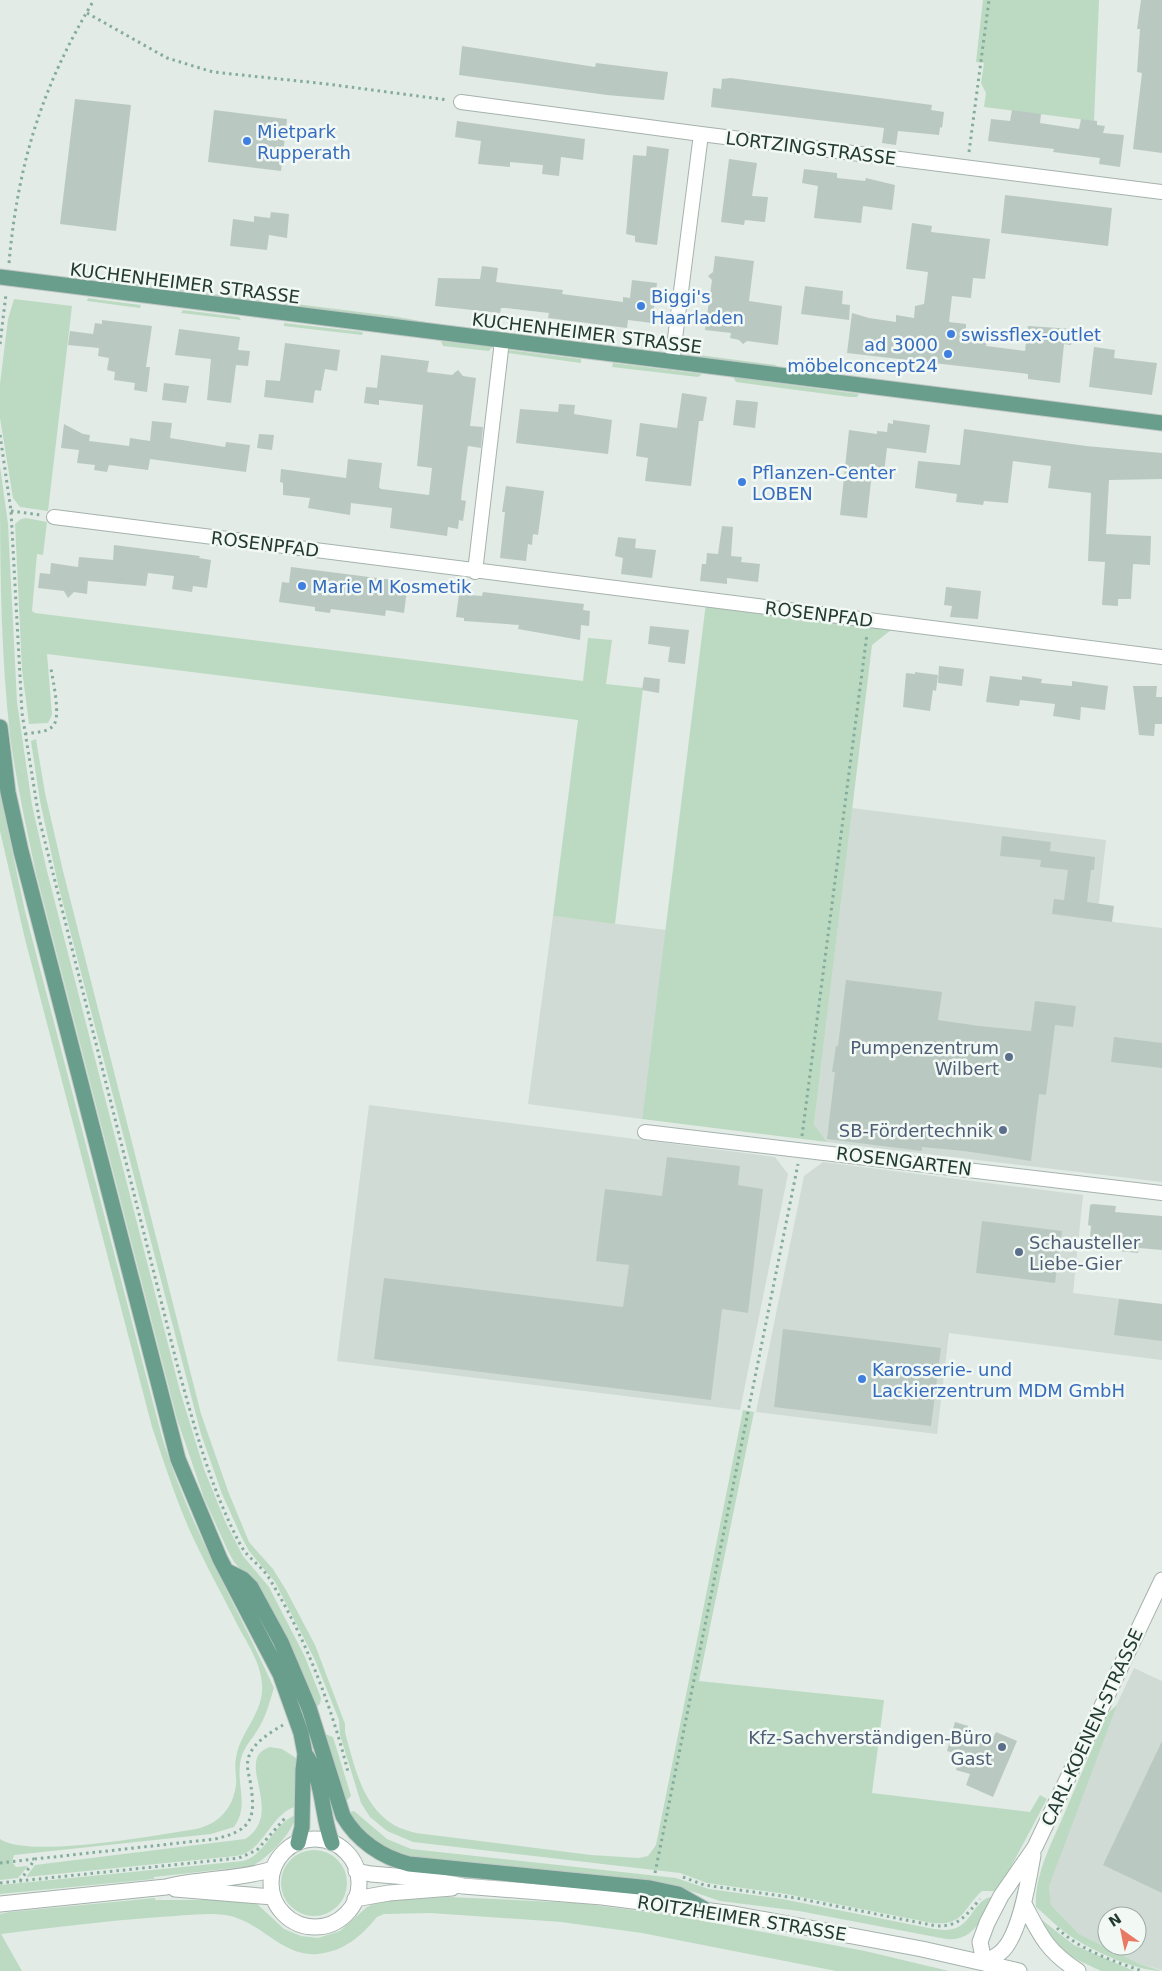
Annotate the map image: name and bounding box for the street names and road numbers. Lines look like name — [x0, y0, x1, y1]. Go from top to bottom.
street label: LORTZINGSTRASSE — [725, 127, 897, 169]
street label: KUCHENHEIMER STRASSE — [69, 258, 301, 308]
street label: KUCHENHEIMER STRASSE — [471, 308, 703, 358]
street label: ROSENPFAD — [210, 527, 320, 561]
street label: ROSENPFAD — [764, 597, 874, 631]
street label: ROSENGARTEN — [835, 1142, 973, 1180]
street label: CARL-KOENEN-STRASSE — [1037, 1625, 1147, 1829]
street label: ROITZHEIMER STRASSE — [636, 1891, 848, 1945]

